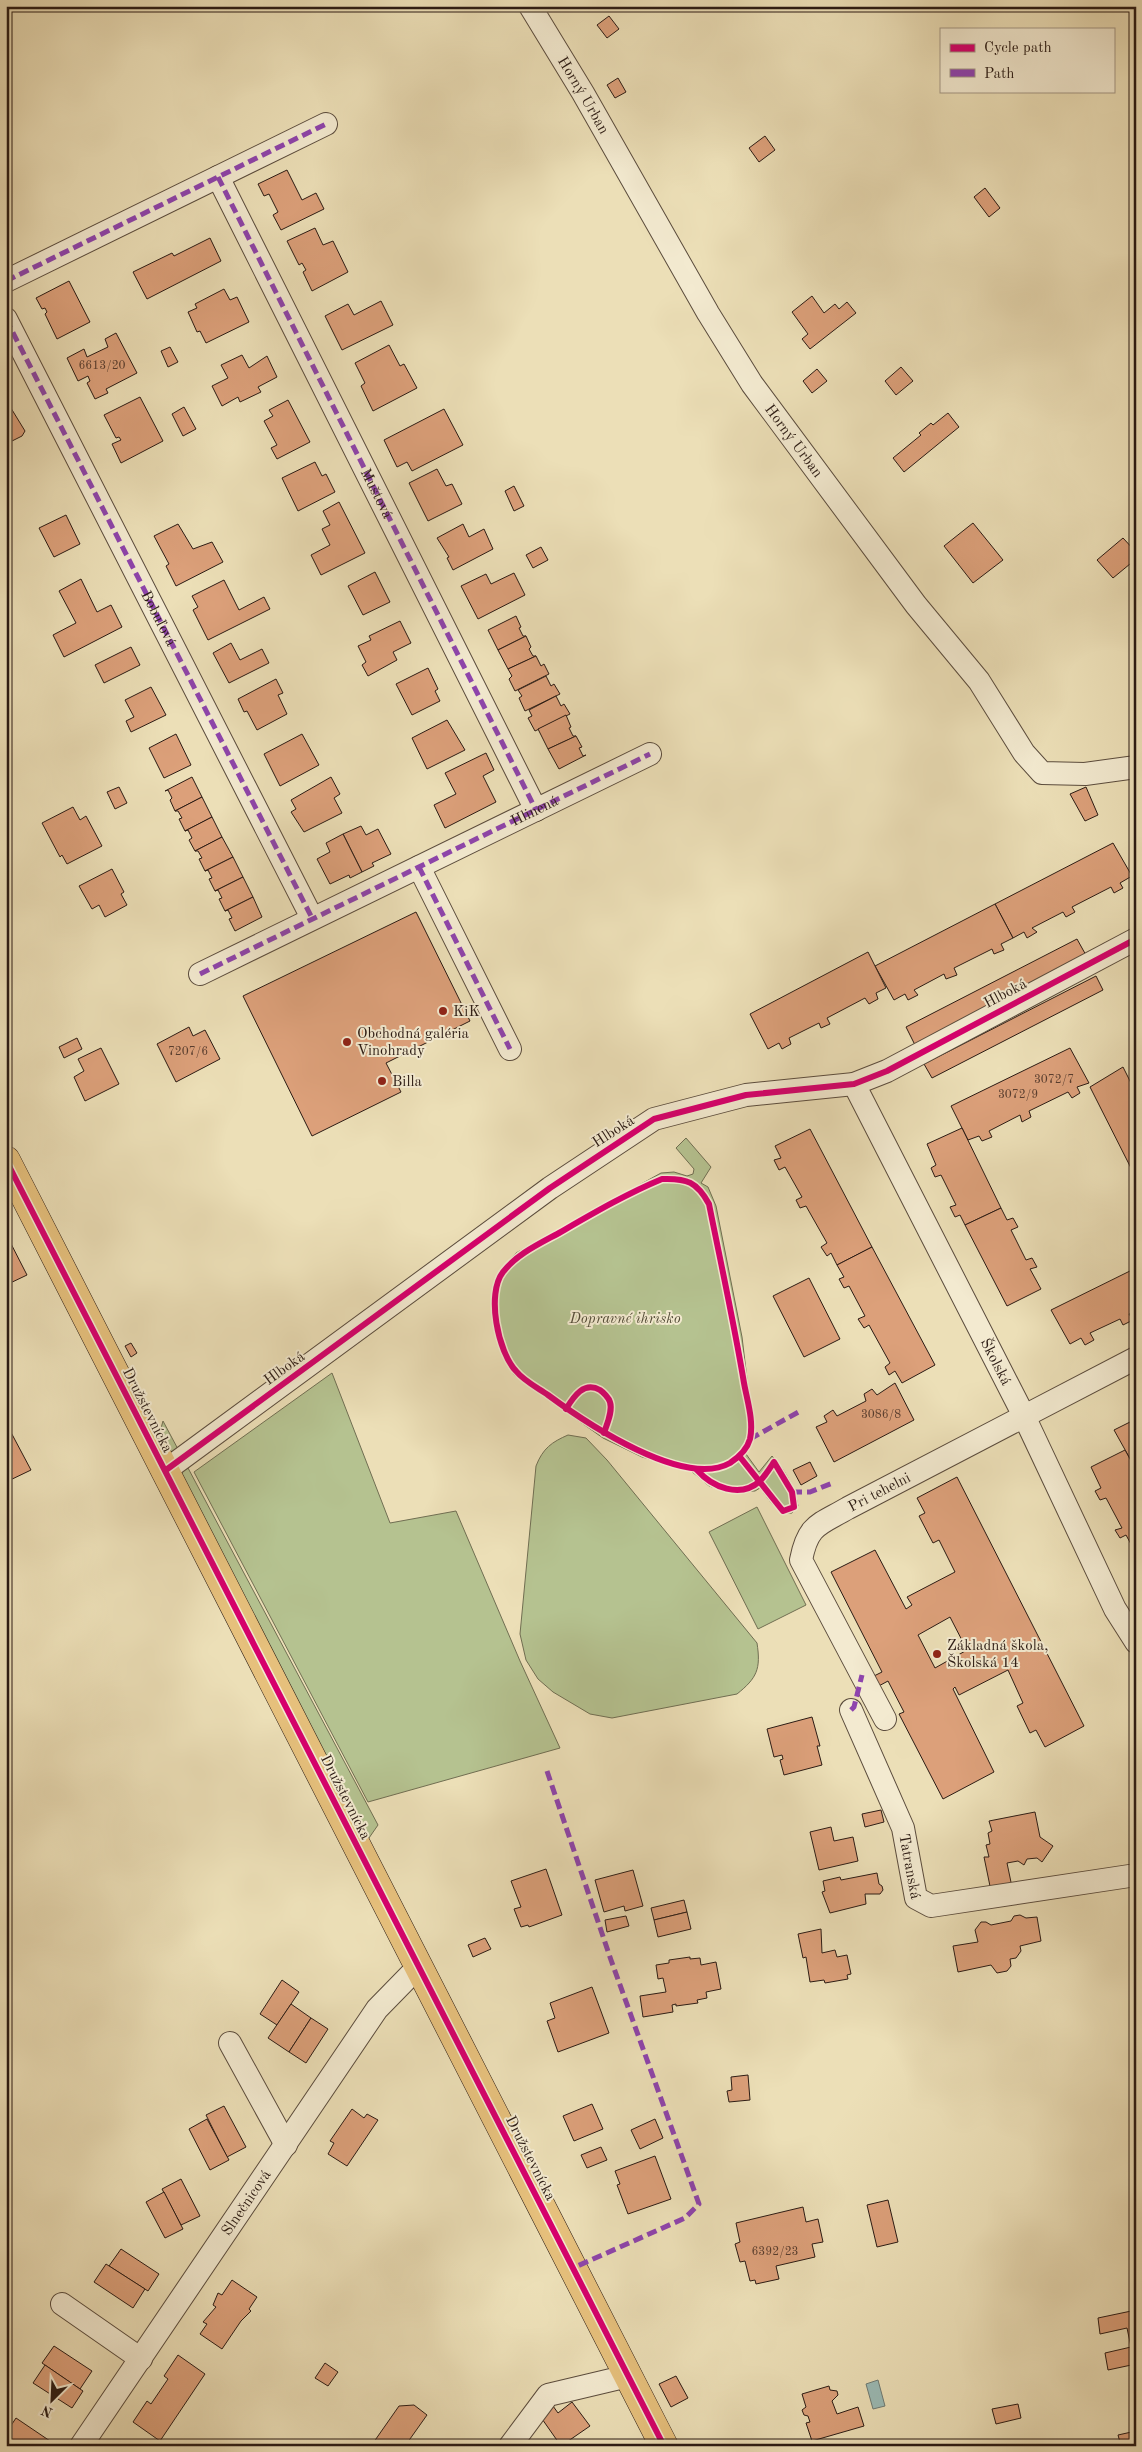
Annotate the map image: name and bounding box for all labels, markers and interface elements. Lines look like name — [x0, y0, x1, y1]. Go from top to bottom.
legend — [940, 28, 1114, 92]
text: Cycle path — [984, 41, 1052, 56]
street label: Horný Urban — [554, 55, 611, 137]
text: Path — [984, 67, 1014, 82]
house number: 6613/20 — [78, 360, 126, 372]
street label: Horný Urban — [761, 402, 825, 481]
street label: Muštová — [357, 466, 395, 522]
street label: Bobuľová — [137, 589, 178, 650]
street label: Hlinená — [509, 794, 561, 830]
street label: Hlboká — [982, 977, 1030, 1012]
marker: KiK — [437, 1005, 449, 1017]
place label: KiK — [453, 1005, 480, 1020]
place label: Obchodná galéria Vinohrady — [357, 1027, 470, 1059]
marker: Obchodná galéria Vinohrady — [341, 1036, 353, 1048]
house number: 7207/6 — [168, 1046, 208, 1058]
house number: 3072/7 — [1034, 1074, 1074, 1086]
marker: Billa — [376, 1075, 388, 1087]
place label: Billa — [392, 1075, 423, 1090]
house number: 3072/9 — [998, 1089, 1038, 1101]
street label: Hlboká — [590, 1113, 638, 1151]
park label: Dopravné ihrisko — [568, 1312, 681, 1327]
street label: Školská — [977, 1335, 1013, 1389]
street label: Hlboká — [262, 1349, 308, 1389]
street label: Družstevnícka — [119, 1366, 175, 1456]
house number: 3086/8 — [861, 1409, 901, 1421]
street label: Pri tehelni — [846, 1471, 913, 1516]
place label: Základná škola, Školská 14 — [947, 1639, 1048, 1671]
marker: Základná škola, Školská 14 — [931, 1648, 943, 1660]
street label: Družstevnícka — [317, 1753, 373, 1843]
street label: Tatranská — [895, 1833, 922, 1901]
street label: Družstevnícka — [502, 2114, 558, 2204]
street label: Slnečnicová — [220, 2168, 275, 2239]
house number: 6392/23 — [751, 2246, 799, 2258]
north arrow — [28, 2374, 78, 2424]
text: N — [39, 2402, 55, 2420]

